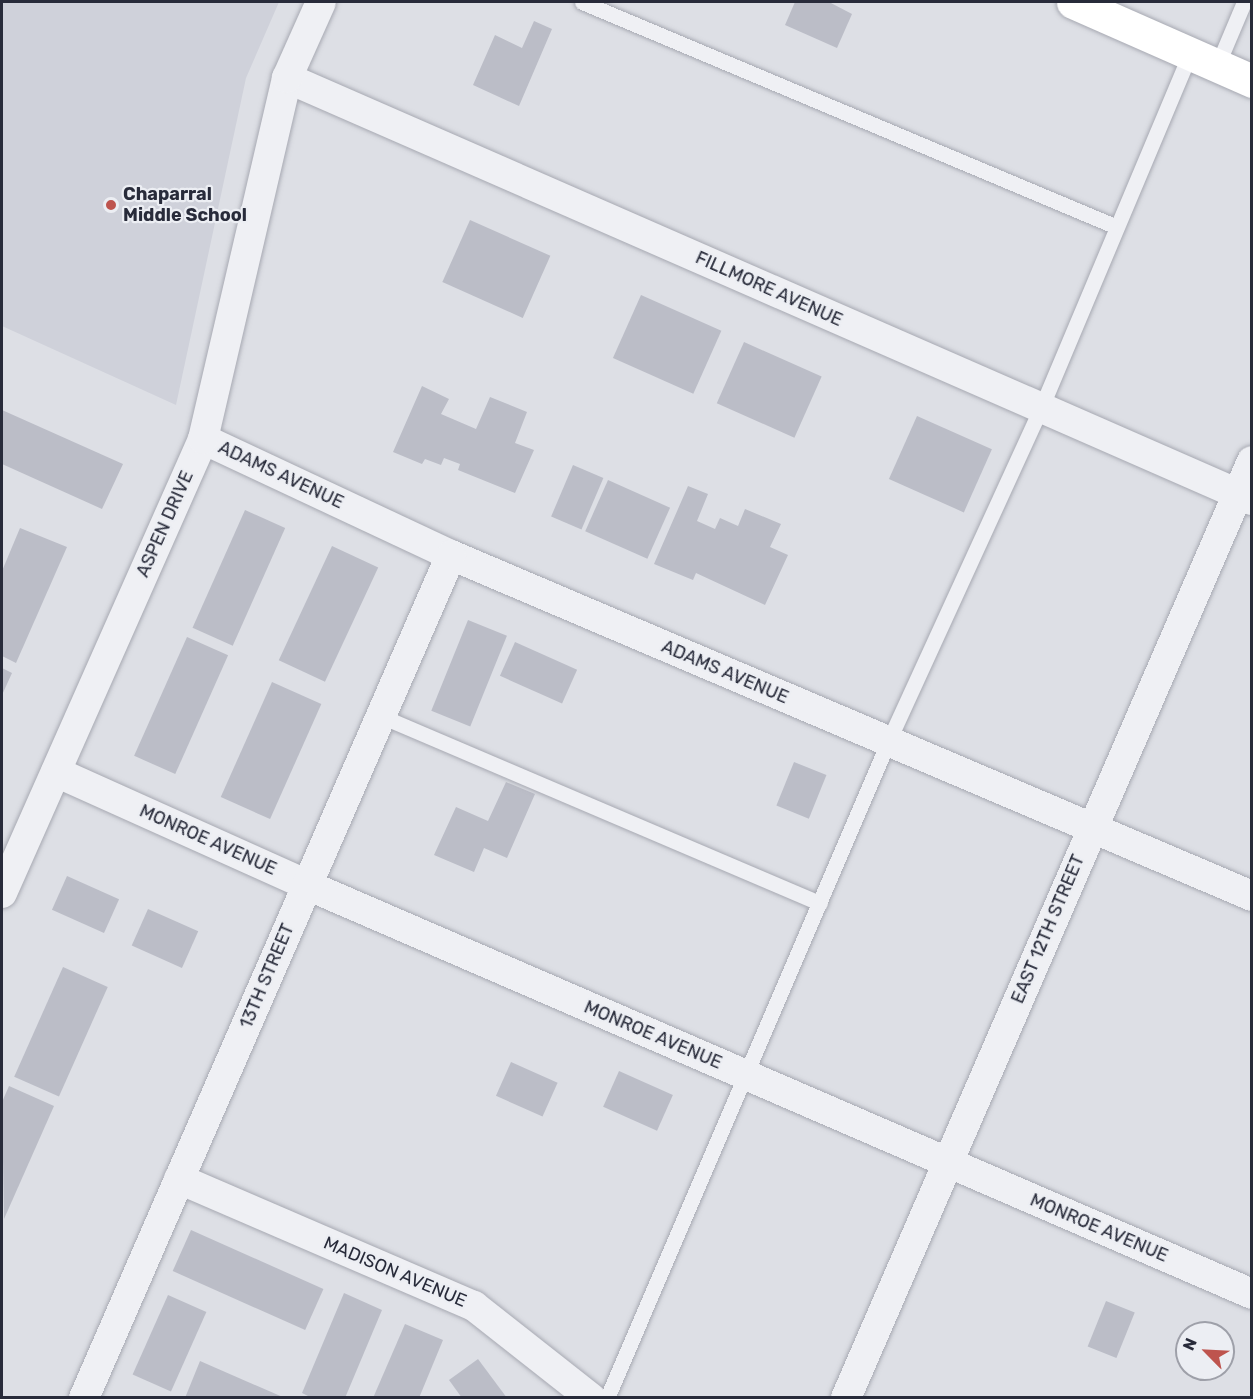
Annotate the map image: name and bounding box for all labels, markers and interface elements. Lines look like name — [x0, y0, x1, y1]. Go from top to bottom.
place label: Chaparral Middle School — [123, 184, 247, 226]
marker: Chaparral Middle School — [104, 198, 118, 212]
street label: FILLMORE AVENUE — [692, 247, 846, 331]
street label: ADAMS AVENUE — [215, 436, 347, 514]
street label: ASPEN DRIVE — [132, 467, 198, 581]
street label: ADAMS AVENUE — [658, 635, 792, 709]
street label: MONROE AVENUE — [136, 800, 280, 880]
street label: EAST 12TH STREET — [1007, 851, 1089, 1007]
street label: 13TH STREET — [235, 920, 299, 1032]
street label: MONROE AVENUE — [581, 996, 725, 1074]
street label: MONROE AVENUE — [1027, 1189, 1171, 1267]
street label: MADISON AVENUE — [320, 1232, 470, 1312]
north arrow — [1175, 1321, 1235, 1381]
text: N — [1179, 1335, 1201, 1353]

